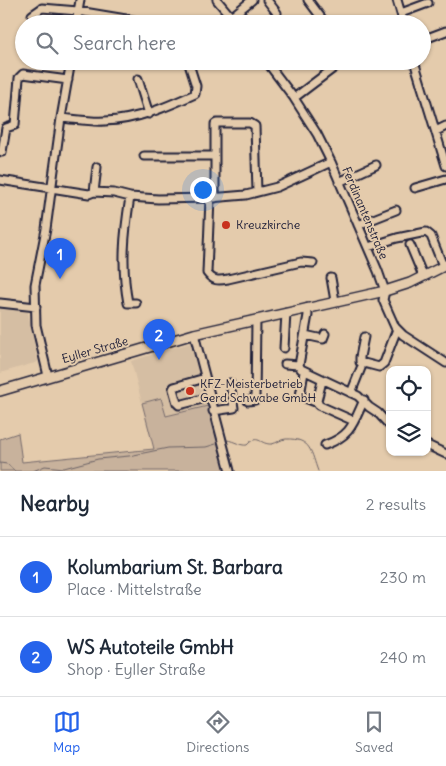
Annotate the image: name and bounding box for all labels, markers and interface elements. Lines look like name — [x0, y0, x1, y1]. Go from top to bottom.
search box — [15, 15, 431, 70]
icon: search — [33, 29, 61, 57]
text: Search here — [73, 31, 176, 55]
street label: Ferdinantenstraße — [339, 164, 392, 261]
your location — [190, 177, 216, 203]
place label: Kreuzkirche — [236, 217, 300, 232]
marker: Kreuzkirche — [220, 219, 232, 231]
pin: 1 — [44, 238, 76, 279]
pin: 2 — [143, 319, 175, 360]
street label: Eyller Straße — [60, 333, 130, 366]
map controls — [386, 366, 431, 456]
button: locate — [386, 366, 431, 411]
place label: KFZ-Meisterbetrieb Gerd Schwabe GmbH — [200, 376, 316, 405]
marker: KFZ-Meisterbetrieb Gerd Schwabe GmbH — [184, 385, 196, 397]
button: layers — [386, 411, 431, 456]
text: Nearby — [20, 490, 90, 517]
text: 2 results — [366, 494, 426, 514]
text: Kolumbarium St. Barbara — [67, 555, 283, 579]
text: 1 — [33, 567, 39, 587]
text: 230 m — [380, 567, 426, 587]
text: Place · Mittelstraße — [67, 579, 202, 599]
text: WS Autoteile GmbH — [67, 635, 234, 659]
text: 2 — [32, 647, 40, 667]
text: 240 m — [380, 647, 426, 667]
text: Shop · Eyller Straße — [67, 659, 206, 679]
tab: Map — [53, 708, 81, 756]
tab: Directions — [186, 708, 249, 756]
tab: Saved — [355, 708, 393, 756]

